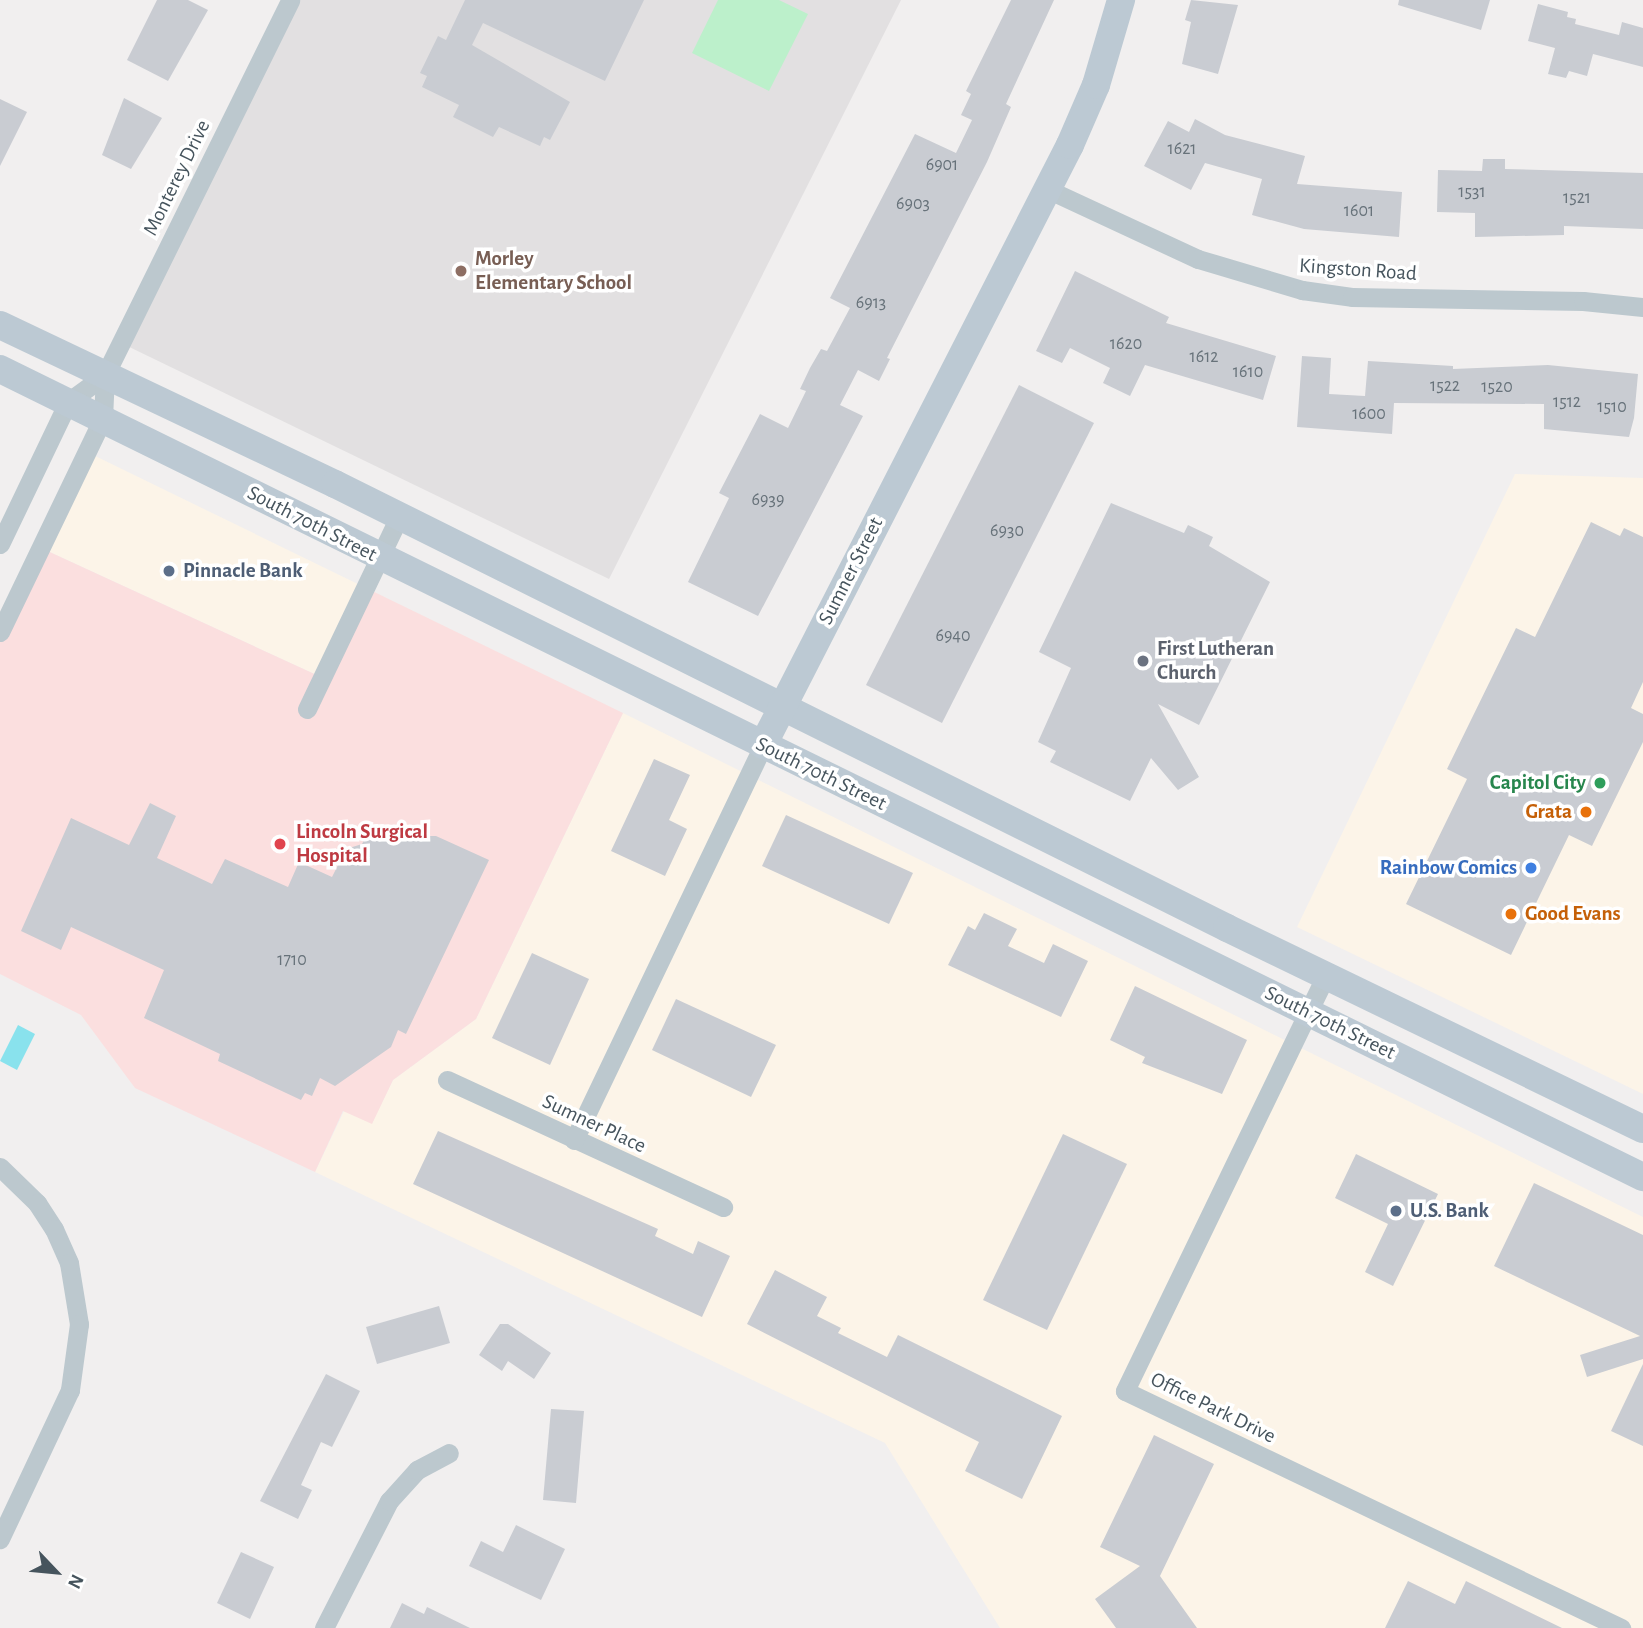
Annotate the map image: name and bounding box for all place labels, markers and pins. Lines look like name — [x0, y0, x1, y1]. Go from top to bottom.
place label: Morley Elementary School — [475, 246, 632, 296]
marker: Morley Elementary School — [453, 263, 469, 279]
place label: Pinnacle Bank — [183, 558, 303, 584]
marker: Pinnacle Bank — [161, 563, 177, 579]
place label: First Lutheran Church — [1157, 636, 1274, 686]
marker: First Lutheran Church — [1135, 653, 1151, 669]
place label: Capitol City — [1490, 770, 1586, 796]
marker: Capitol City — [1592, 775, 1608, 791]
place label: Grata — [1525, 799, 1572, 825]
marker: Grata — [1578, 804, 1594, 820]
place label: Lincoln Surgical Hospital — [296, 819, 428, 869]
marker: Lincoln Surgical Hospital — [270, 834, 290, 854]
place label: Rainbow Comics — [1380, 855, 1517, 881]
marker: Rainbow Comics — [1523, 860, 1539, 876]
place label: Good Evans — [1525, 901, 1621, 927]
marker: Good Evans — [1503, 906, 1519, 922]
place label: U.S. Bank — [1410, 1198, 1489, 1224]
marker: U.S. Bank — [1388, 1203, 1404, 1219]

